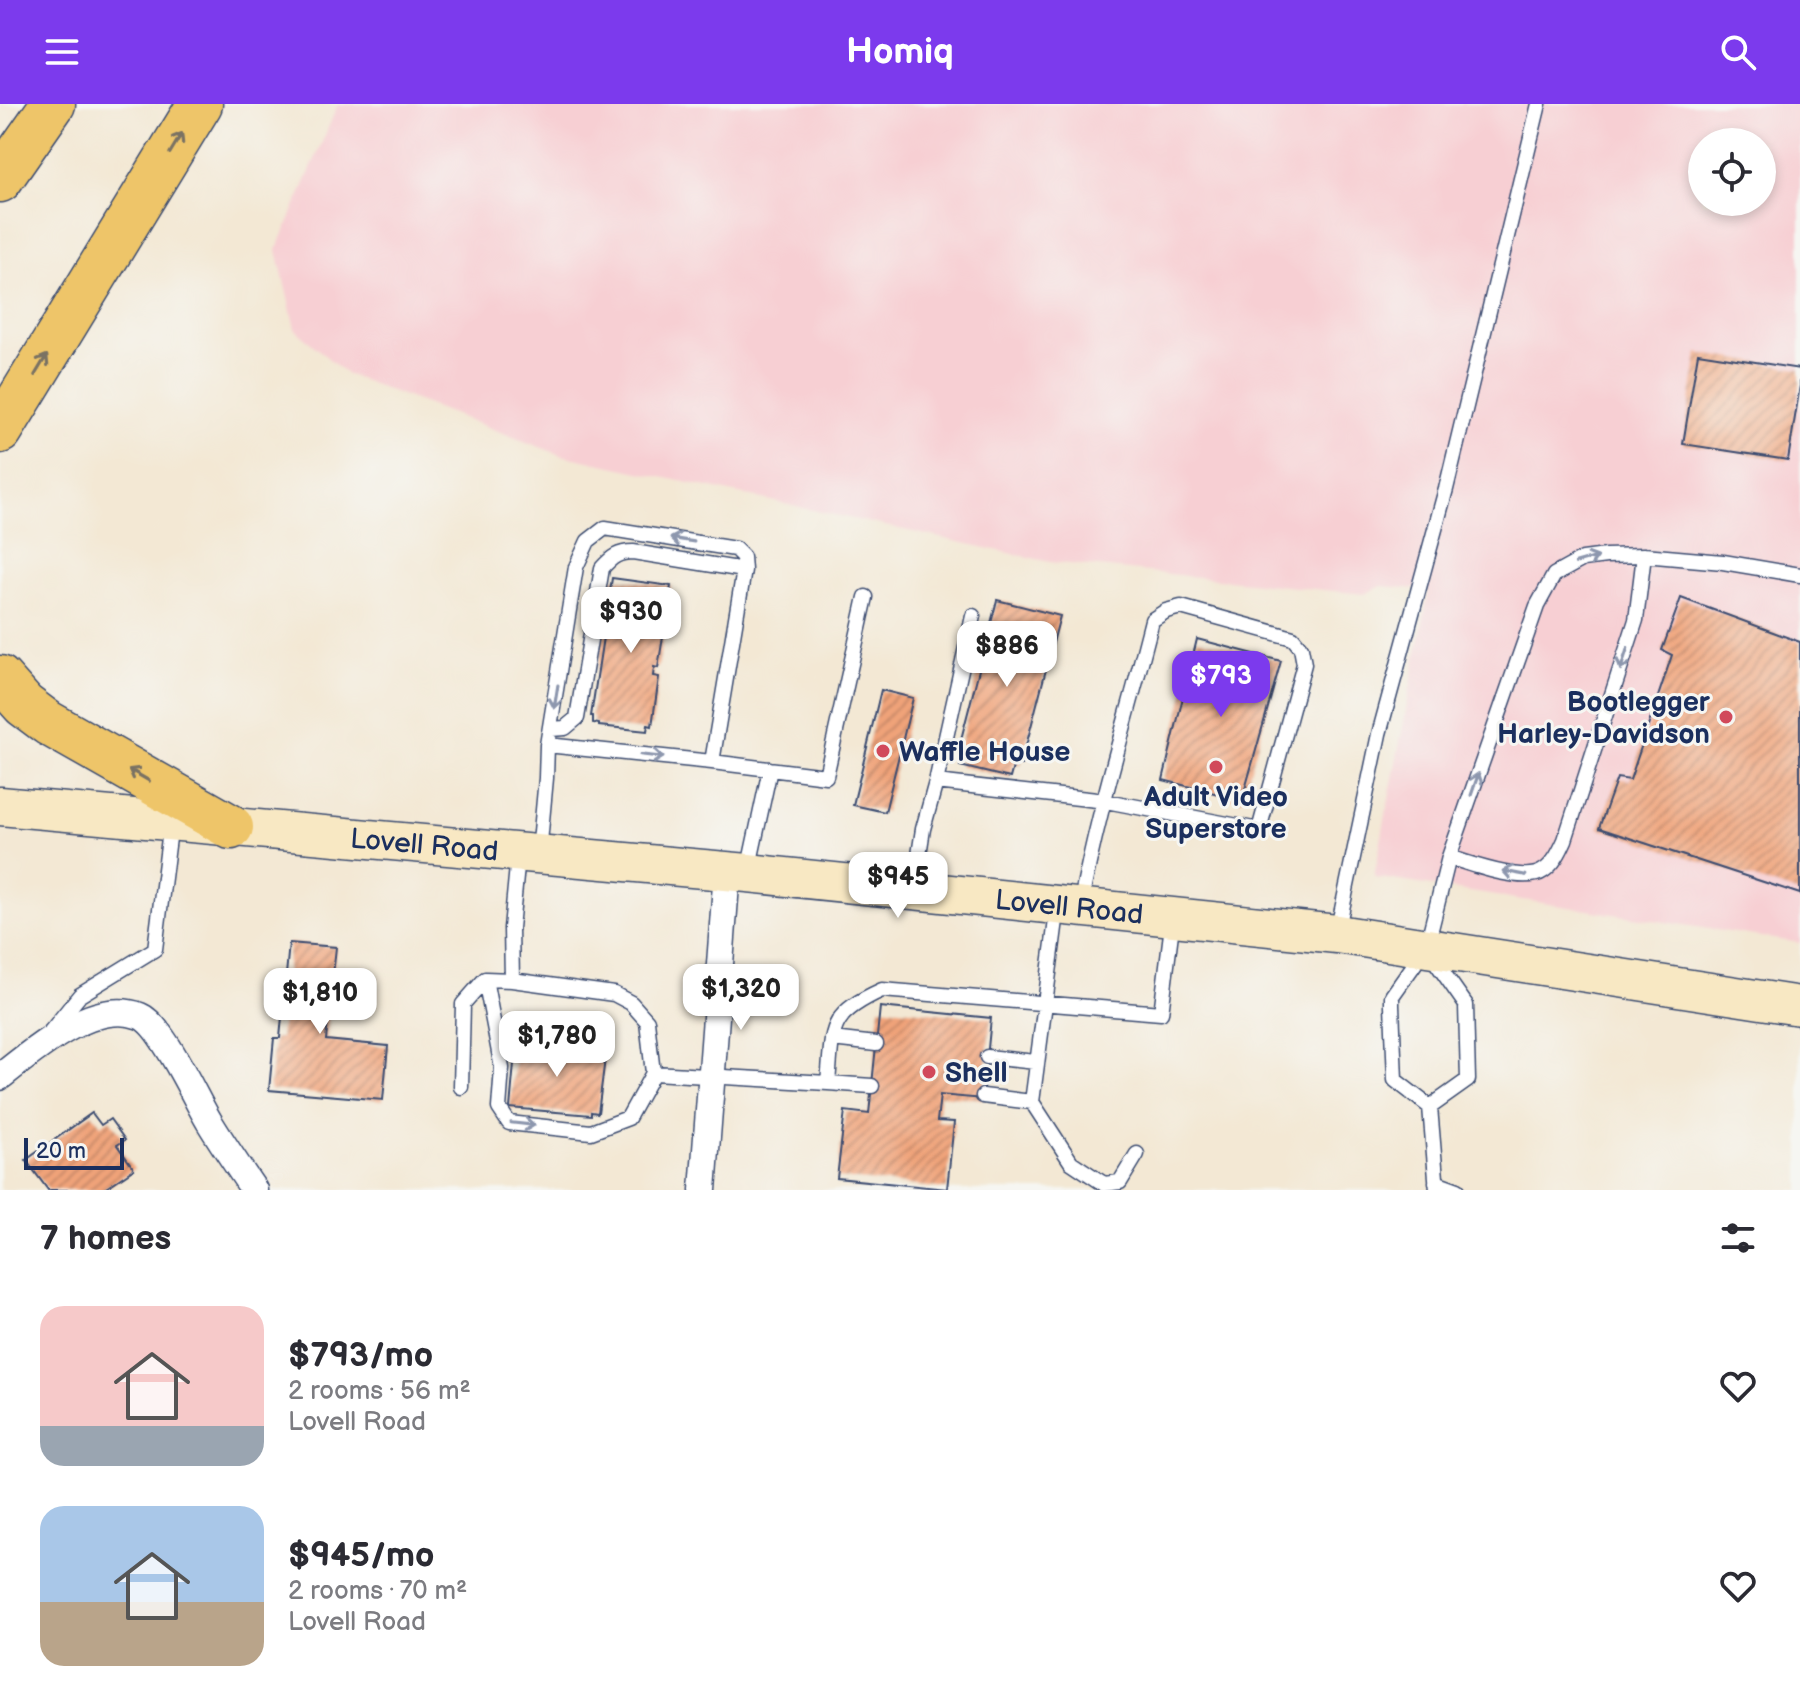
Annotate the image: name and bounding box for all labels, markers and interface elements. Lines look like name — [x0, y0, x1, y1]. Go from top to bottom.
icon: menu — [40, 30, 84, 74]
icon: search — [1716, 30, 1760, 74]
text: Homiq — [846, 31, 954, 74]
map controls — [1688, 128, 1776, 216]
button: locate — [1688, 128, 1776, 216]
one-way arrow — [169, 132, 185, 155]
one-way arrow — [33, 354, 49, 377]
one-way arrow — [670, 532, 695, 547]
one-way arrow — [1574, 552, 1599, 566]
pin: $930 — [584, 587, 678, 655]
text: $930 — [599, 597, 663, 628]
pin: $886 — [960, 621, 1054, 689]
text: $886 — [975, 631, 1039, 662]
one-way arrow — [1616, 646, 1630, 671]
pin: $793 — [1174, 651, 1268, 719]
text: $793 — [1190, 661, 1252, 692]
one-way arrow — [547, 684, 562, 709]
place label: Bootlegger Harley-Davidson — [1497, 686, 1711, 751]
marker: Bootlegger Harley-Davidson — [1717, 708, 1735, 726]
place label: Waffle House — [899, 736, 1070, 769]
marker: Waffle House — [874, 742, 892, 760]
one-way arrow — [638, 749, 665, 764]
marker: Adult Video Superstore — [1207, 758, 1225, 776]
one-way arrow — [128, 767, 151, 783]
one-way arrow — [1469, 772, 1484, 797]
place label: Adult Video Superstore — [1143, 781, 1288, 846]
street label: Lovell Road — [349, 822, 500, 869]
pin: $945 — [851, 852, 945, 920]
text: $945 — [867, 862, 929, 893]
one-way arrow — [1501, 865, 1527, 880]
street label: Lovell Road — [994, 884, 1145, 932]
pin: $1,320 — [676, 964, 806, 1032]
pin: $1,810 — [255, 968, 385, 1036]
text: $1,320 — [701, 974, 781, 1005]
text: $1,810 — [282, 978, 358, 1009]
pin: $1,780 — [492, 1011, 622, 1079]
text: $1,780 — [517, 1021, 597, 1052]
place label: Shell — [945, 1057, 1007, 1090]
marker: Shell — [920, 1063, 938, 1081]
one-way arrow — [509, 1117, 535, 1132]
scale bar — [24, 1134, 124, 1170]
text: 20 m — [36, 1138, 86, 1165]
icon: filters — [1716, 1216, 1760, 1260]
text: 7 homes — [40, 1218, 171, 1259]
text: $793/mo — [288, 1335, 433, 1376]
icon: home — [104, 1338, 200, 1434]
icon: heart — [1716, 1364, 1760, 1408]
text: 2 rooms · 56 m² — [288, 1376, 471, 1407]
text: Lovell Road — [288, 1407, 426, 1438]
text: $945/mo — [288, 1535, 434, 1576]
icon: home — [104, 1538, 200, 1634]
icon: heart — [1716, 1564, 1760, 1608]
text: 2 rooms · 70 m² — [288, 1576, 467, 1607]
text: Lovell Road — [288, 1607, 426, 1638]

